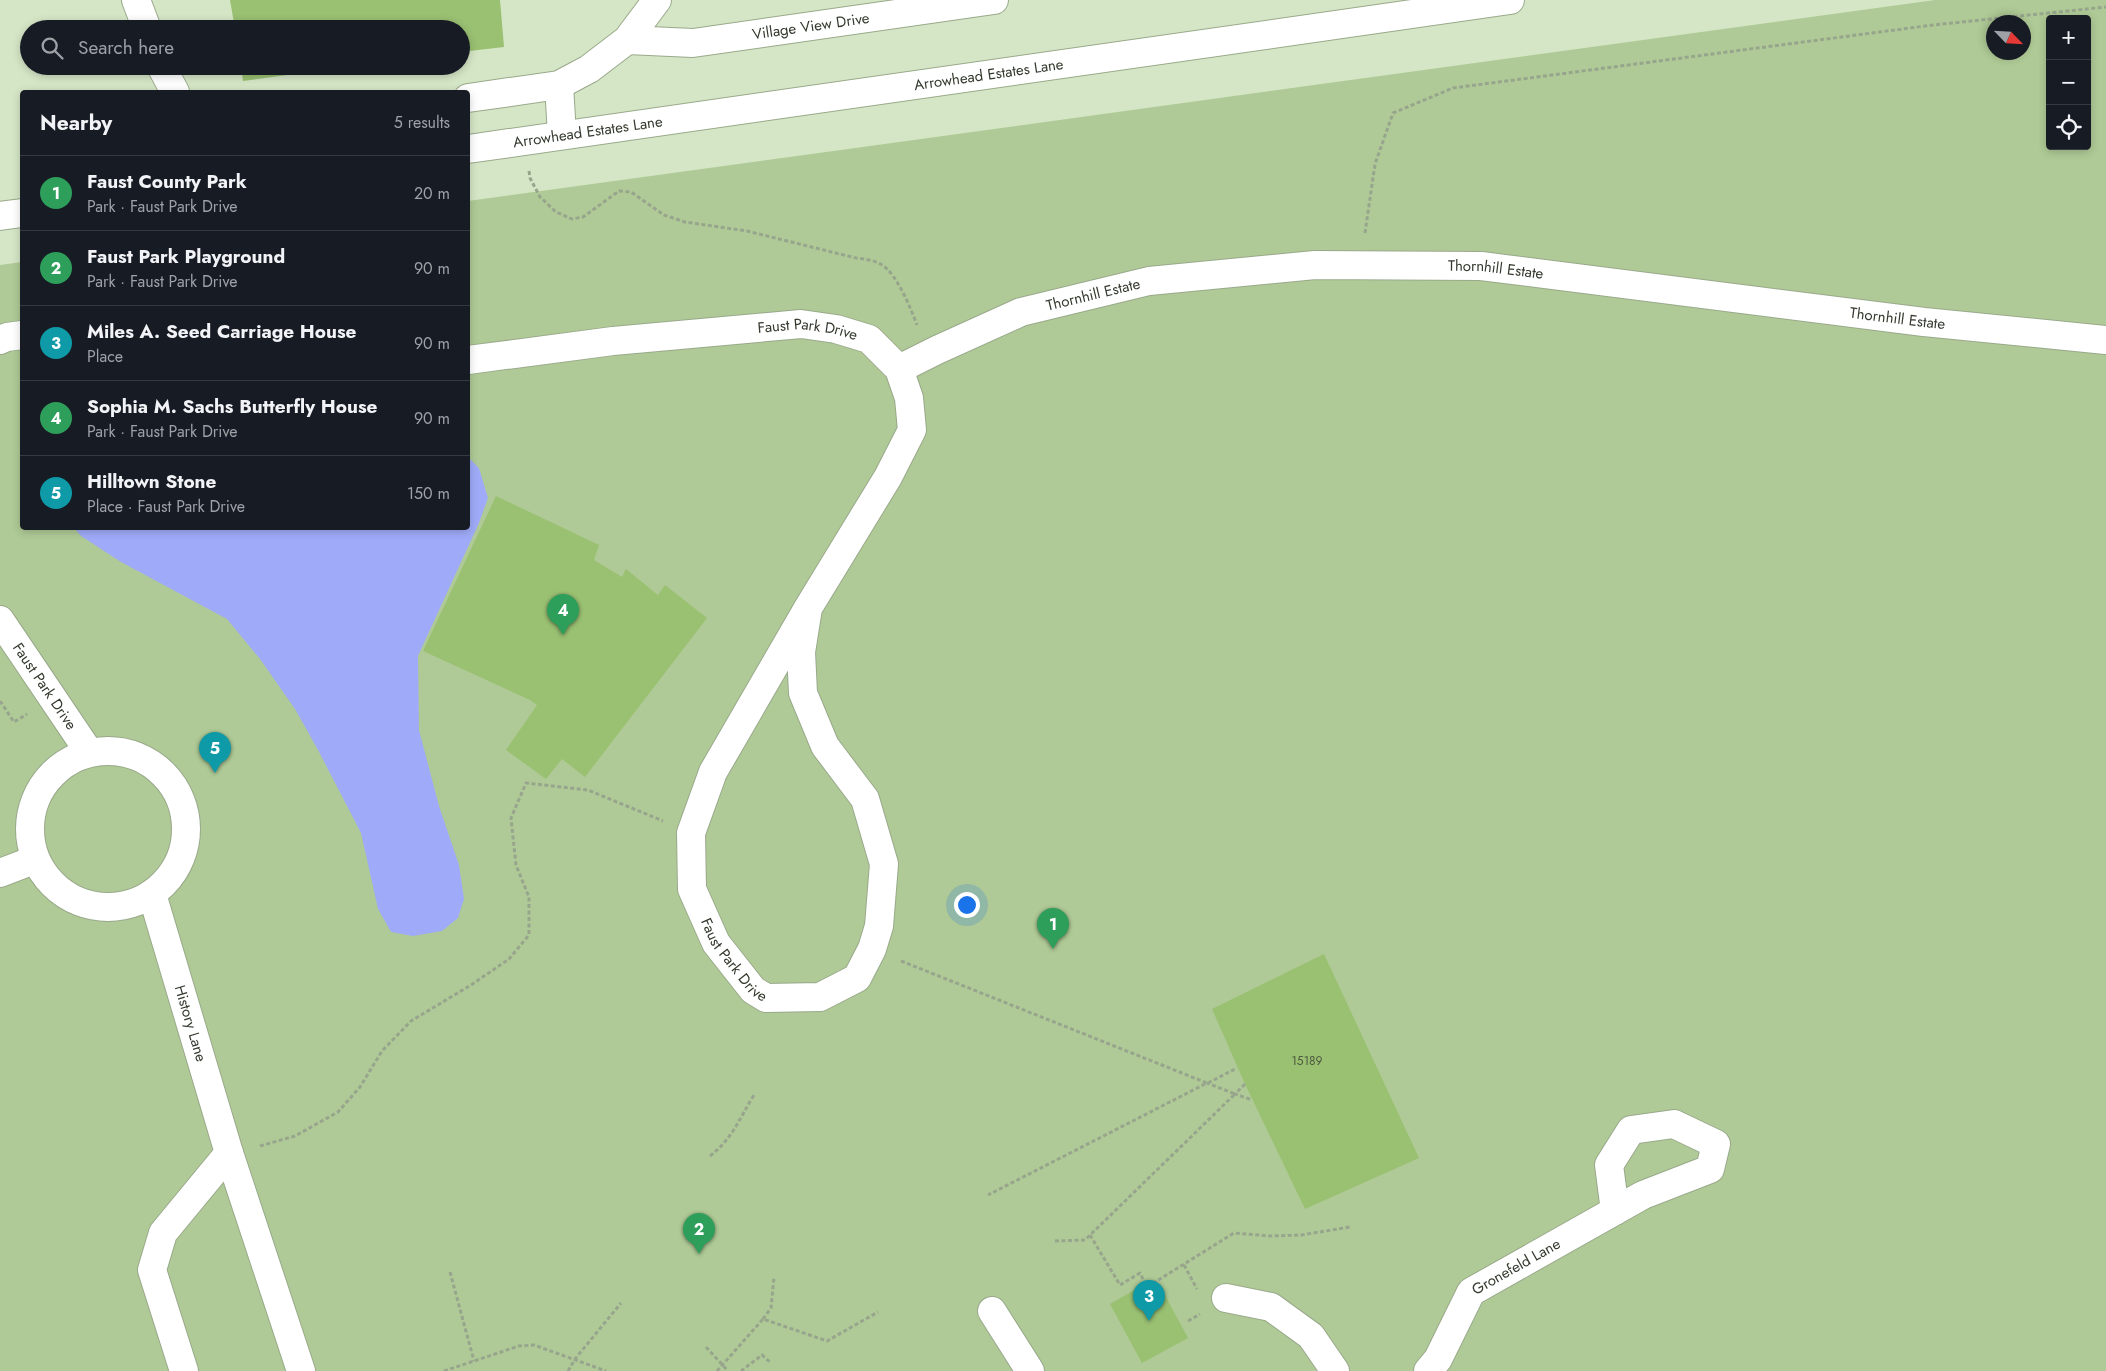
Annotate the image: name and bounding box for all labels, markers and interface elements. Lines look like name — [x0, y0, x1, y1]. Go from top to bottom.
street label: Village View Drive — [751, 7, 871, 45]
north arrow — [1986, 15, 2031, 60]
map controls — [2046, 15, 2091, 150]
button: + — [2046, 15, 2091, 60]
search box — [20, 20, 470, 75]
icon: search — [38, 34, 66, 62]
text: Search here — [78, 34, 174, 61]
street label: Arrowhead Estates Lane — [913, 53, 1065, 96]
button: − — [2046, 60, 2091, 105]
button: locate — [2046, 105, 2091, 150]
text: Nearby — [40, 108, 112, 138]
street label: Arrowhead Estates Lane — [512, 110, 664, 153]
text: 5 results — [394, 111, 450, 134]
text: Faust County Park — [87, 168, 247, 195]
text: 1 — [52, 182, 60, 205]
text: 20 m — [414, 182, 450, 205]
text: Park · Faust Park Drive — [87, 195, 238, 218]
text: Faust Park Playground — [87, 243, 285, 270]
street label: Thornhill Estate — [1448, 255, 1545, 285]
text: 2 — [51, 257, 61, 280]
text: 90 m — [414, 257, 450, 280]
text: Park · Faust Park Drive — [87, 270, 238, 293]
street label: Thornhill Estate — [1044, 272, 1143, 316]
street label: Thornhill Estate — [1849, 302, 1946, 335]
street label: Faust Park Drive — [757, 313, 861, 346]
text: Miles A. Seed Carriage House — [87, 318, 356, 345]
text: 3 — [51, 332, 61, 355]
text: 90 m — [414, 332, 450, 355]
text: Place — [87, 345, 123, 368]
text: Sophia M. Sachs Butterfly House — [87, 393, 377, 420]
text: 4 — [50, 407, 62, 430]
text: 90 m — [414, 407, 450, 430]
text: Park · Faust Park Drive — [87, 420, 238, 443]
text: Hilltown Stone — [87, 468, 216, 495]
text: 5 — [51, 482, 61, 505]
text: 150 m — [407, 482, 450, 505]
text: Place · Faust Park Drive — [87, 495, 245, 518]
pin: 4 — [547, 594, 579, 635]
street label: Faust Park Drive — [7, 638, 82, 735]
pin: 5 — [199, 732, 231, 773]
your location — [954, 892, 980, 918]
pin: 1 — [1037, 908, 1069, 949]
street label: Faust Park Drive — [695, 914, 772, 1007]
street label: History Lane — [169, 982, 212, 1065]
house number: 15189 — [1291, 1052, 1323, 1070]
pin: 2 — [683, 1213, 715, 1254]
street label: Gronefeld Lane — [1468, 1233, 1565, 1300]
pin: 3 — [1133, 1280, 1165, 1321]

